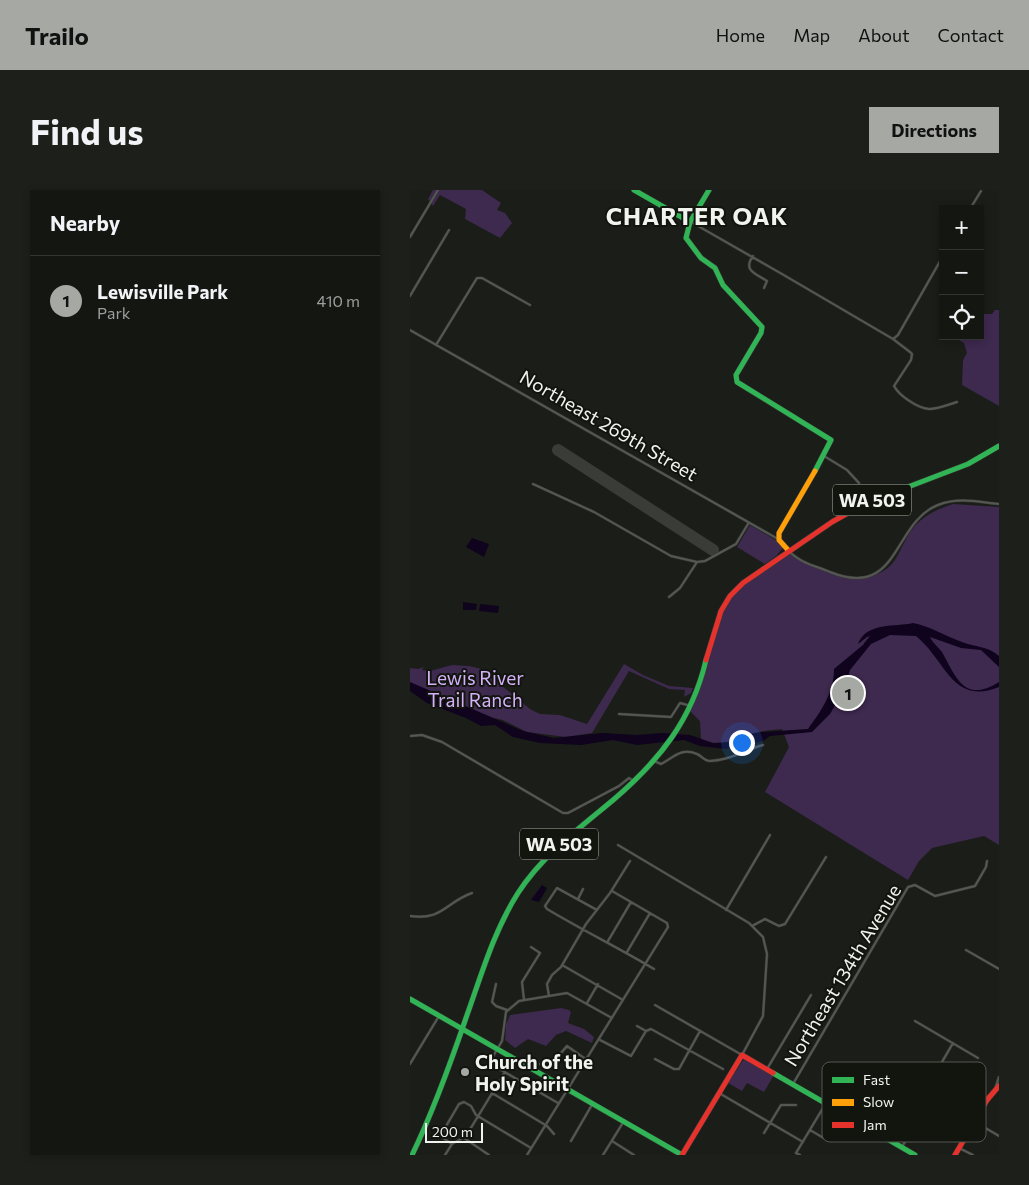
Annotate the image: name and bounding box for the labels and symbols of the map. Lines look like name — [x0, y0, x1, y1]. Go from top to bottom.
district label: CHARTER OAK — [606, 201, 788, 230]
street label: Northeast 269th Street — [516, 365, 702, 485]
road number: WA 503 — [833, 484, 911, 516]
park label: Lewis River Trail Ranch — [426, 666, 524, 711]
pin: 1 — [832, 674, 864, 712]
your location — [729, 730, 755, 756]
road number: WA 503 — [520, 829, 598, 860]
street label: Northeast 134th Avenue — [779, 880, 905, 1070]
place label: Church of the Holy Spirit — [475, 1050, 593, 1095]
legend — [822, 1062, 986, 1142]
marker: Church of the Holy Spirit — [459, 1066, 471, 1078]
text: Fast — [863, 1071, 890, 1088]
text: Slow — [863, 1093, 894, 1110]
text: Jam — [863, 1116, 887, 1133]
scale bar — [425, 1120, 482, 1143]

